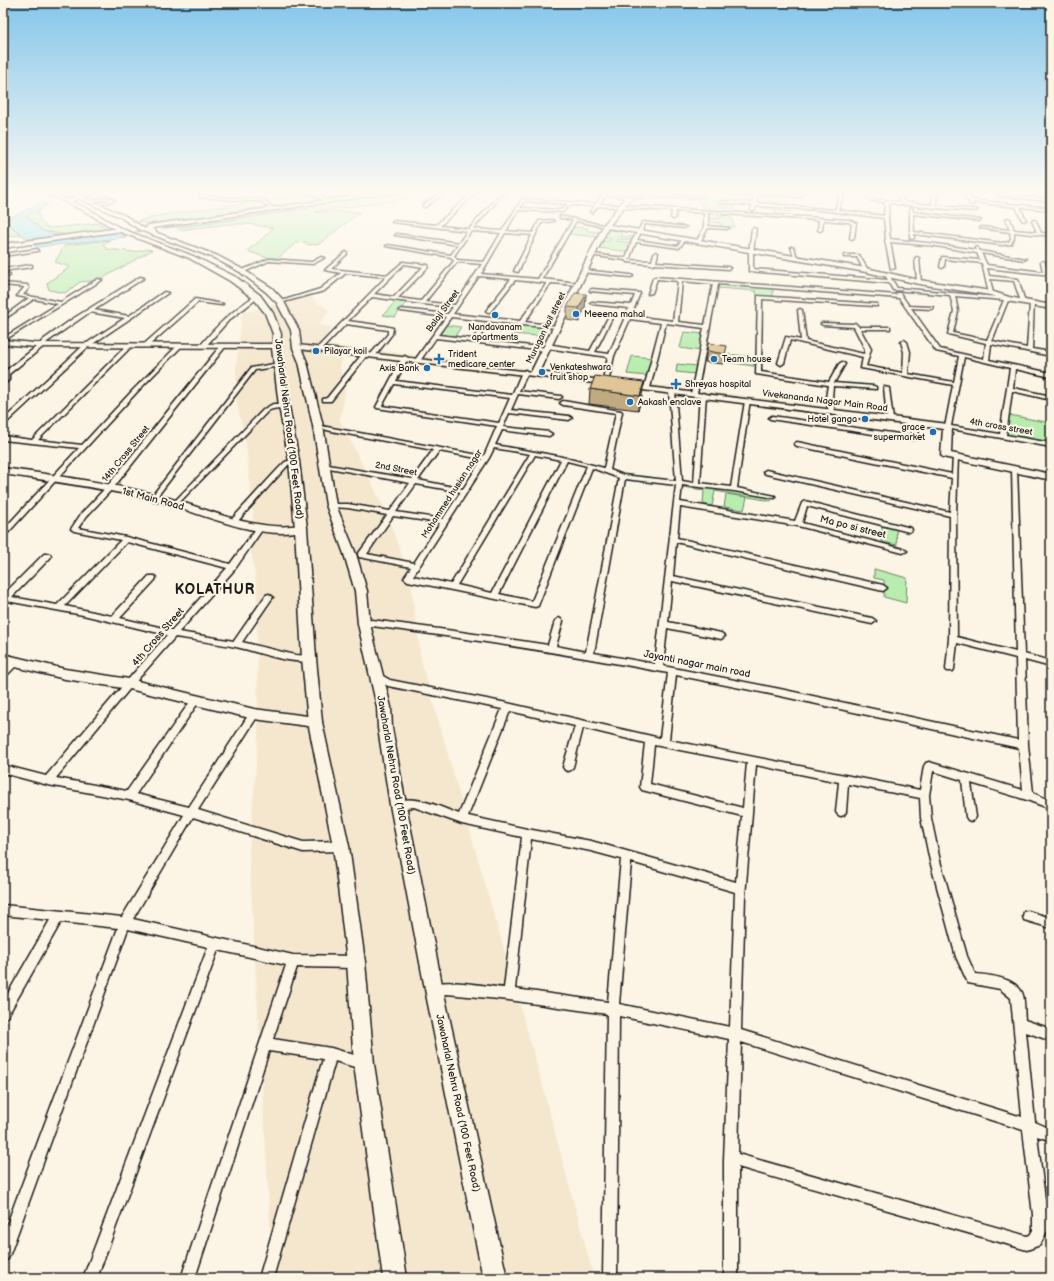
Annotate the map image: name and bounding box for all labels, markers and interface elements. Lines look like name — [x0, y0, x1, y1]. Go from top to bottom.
street label: Balaji Street — [424, 288, 462, 334]
street label: Murugan koil street — [524, 290, 568, 366]
marker: Meeena mahal — [571, 309, 581, 319]
place label: Meeena mahal — [584, 309, 645, 320]
marker: Nandavanam apartments — [490, 310, 500, 320]
place label: Nandavanam apartments — [468, 322, 522, 343]
street label: Jawaharlal Nehru Road (100 Feet Road) — [272, 338, 306, 520]
marker: Pilayar koil — [311, 346, 321, 356]
place label: Pilayar koil — [324, 346, 367, 357]
place label: Trident medicare center — [448, 349, 516, 370]
marker: Trident medicare center — [433, 353, 445, 365]
marker: Team house — [709, 354, 719, 364]
place label: Team house — [722, 354, 772, 365]
place label: Venkateshwara fruit shop — [550, 362, 611, 383]
place label: Axis Bank — [380, 363, 420, 374]
marker: Axis Bank — [422, 363, 432, 373]
marker: Venkateshwara fruit shop — [537, 367, 547, 377]
marker: Shreyas hospital — [670, 378, 682, 390]
place label: Shreyas hospital — [685, 379, 751, 390]
street label: Vivekananda Nagar Main Road — [762, 388, 888, 414]
marker: Aakash enclave — [625, 397, 635, 407]
place label: Aakash enclave — [638, 397, 702, 408]
place label: Hotel ganga — [807, 414, 857, 425]
marker: Hotel ganga — [860, 414, 870, 424]
street label: 4th cross street — [969, 416, 1034, 438]
place label: grace supermarket — [874, 422, 926, 443]
street label: 14th Cross Street — [100, 423, 152, 485]
marker: grace supermarket — [928, 427, 938, 437]
street label: Mohammed husian nagar — [419, 447, 485, 540]
street label: 2nd Street — [374, 460, 418, 478]
street label: 1st Main Road — [121, 485, 186, 513]
street label: Ma po si street — [819, 513, 887, 541]
district label: KOLATHUR — [175, 581, 255, 598]
street label: 4th Cross Street — [129, 605, 187, 669]
street label: Jayanti nagar main road — [643, 648, 752, 680]
street label: Jawaharlal Nehru Road (100 Feet Road) — [374, 695, 418, 876]
street label: Jawaharlal Nehru Road (100 Feet Road) — [433, 1013, 483, 1193]

